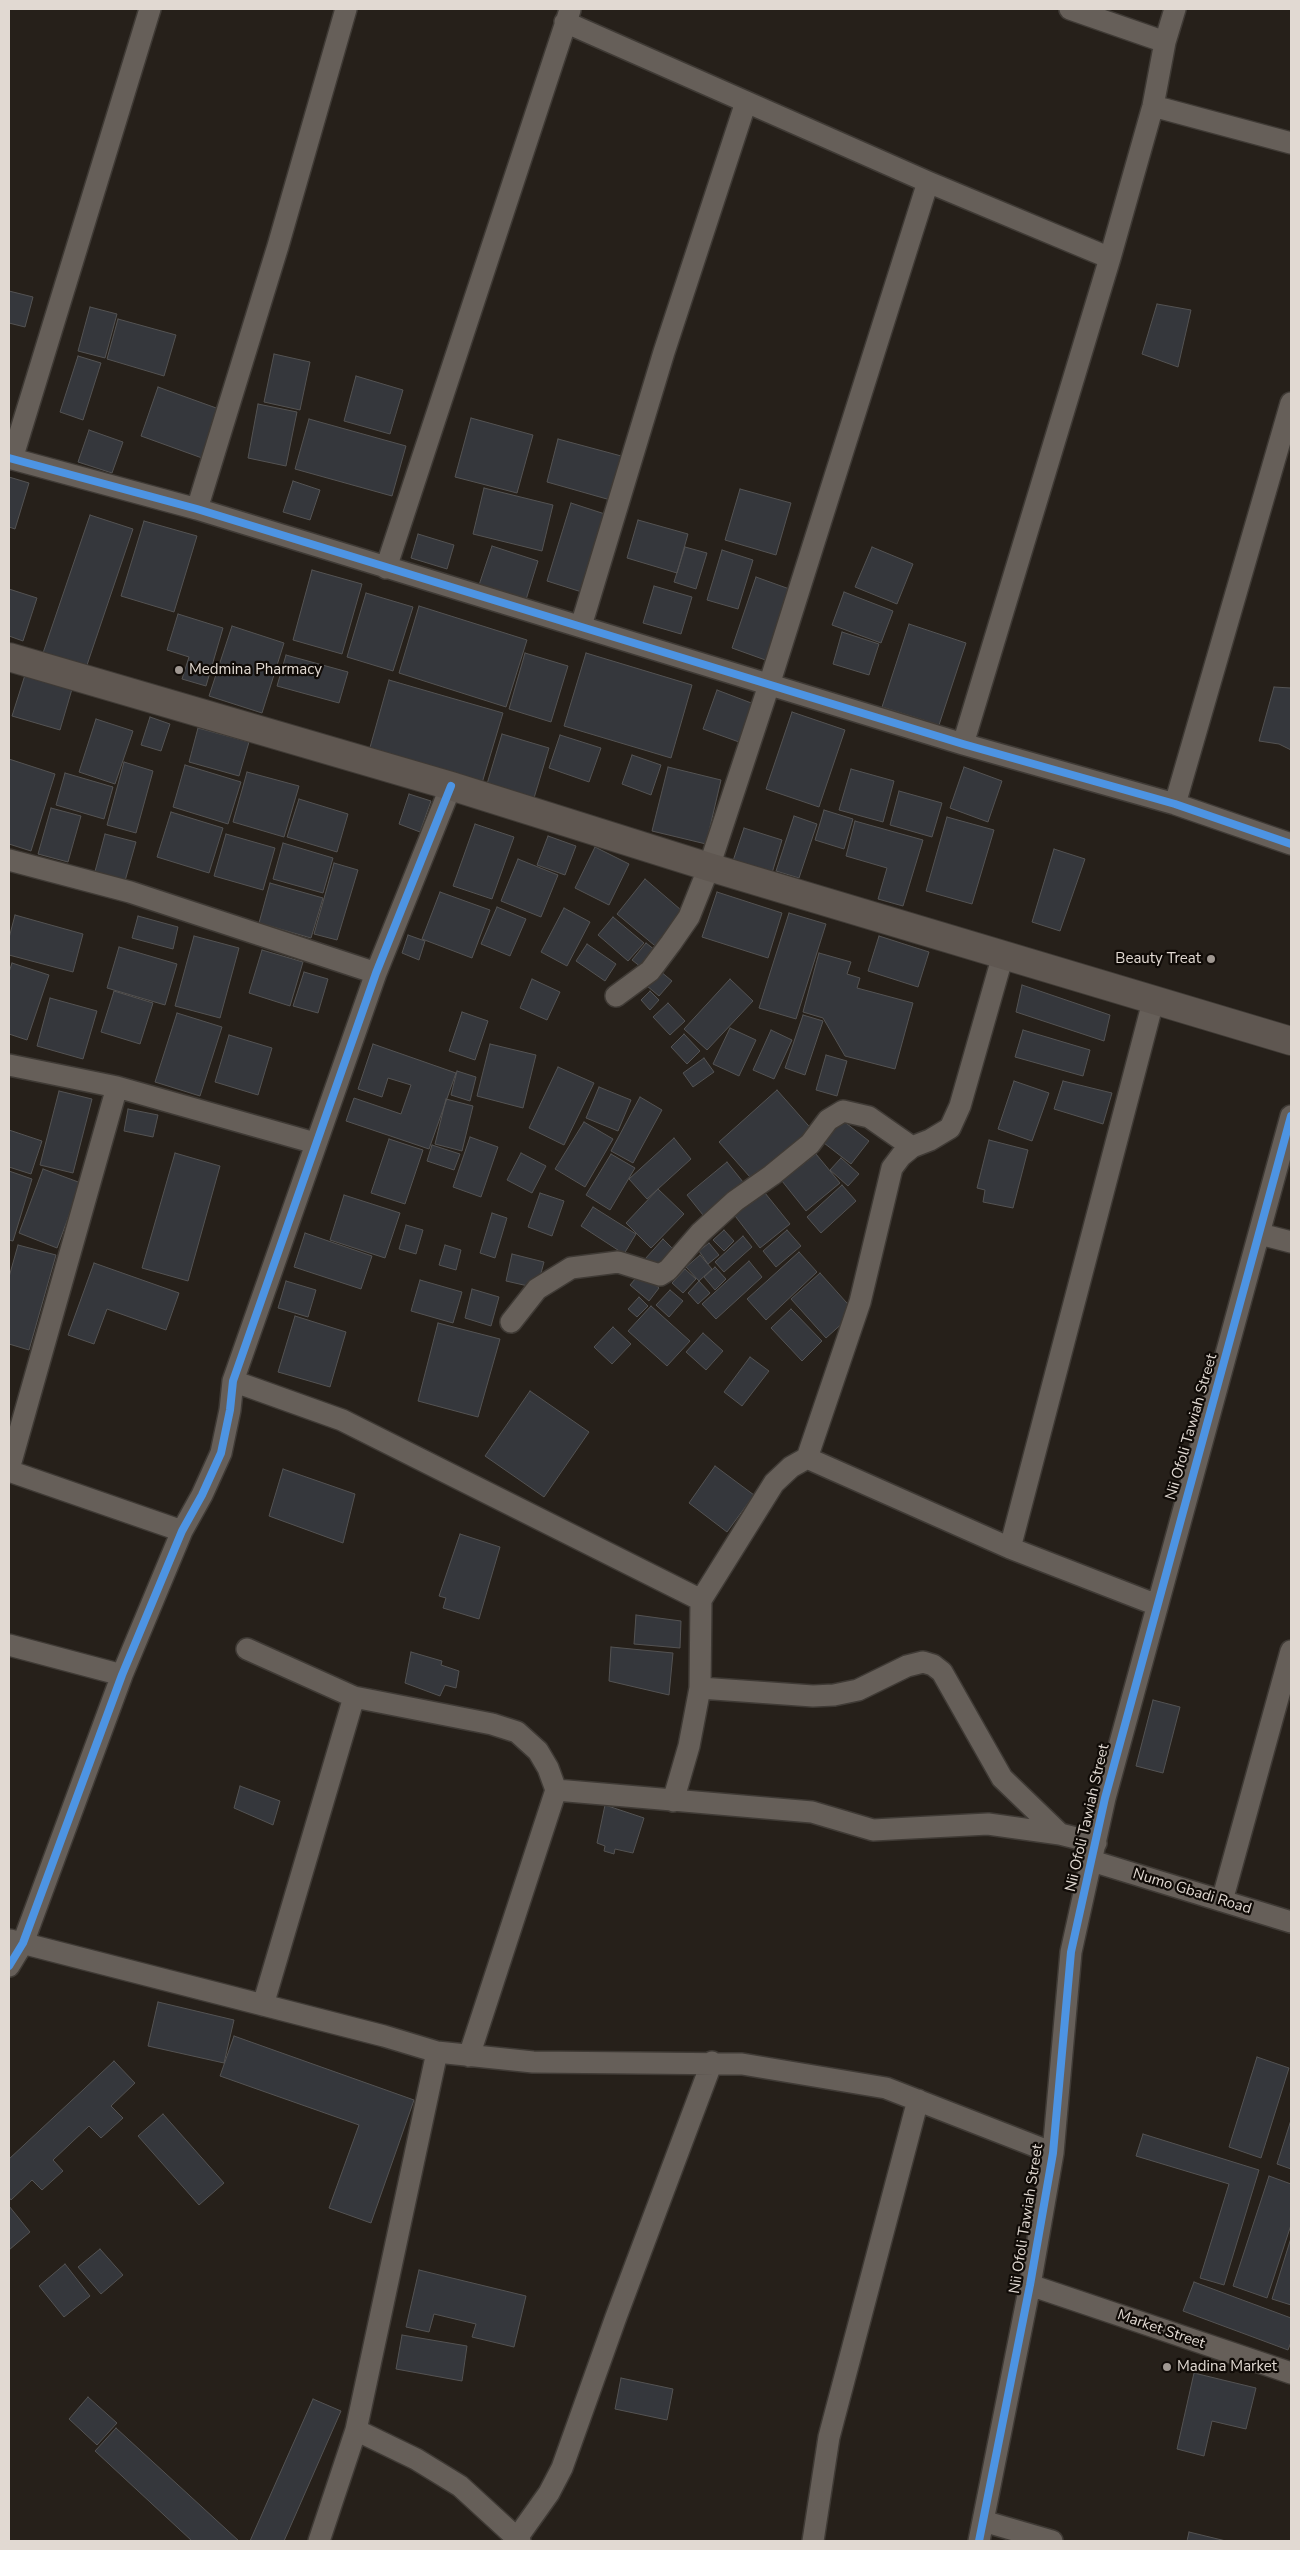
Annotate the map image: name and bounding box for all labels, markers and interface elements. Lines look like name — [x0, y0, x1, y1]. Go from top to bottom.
place label: Medmina Pharmacy — [189, 661, 322, 679]
marker: Medmina Pharmacy — [173, 664, 185, 676]
place label: Beauty Treat — [1115, 950, 1201, 968]
marker: Beauty Treat — [1205, 953, 1217, 965]
street label: Nii Ofoli Tawiah Street — [1162, 1352, 1222, 1502]
street label: Nii Ofoli Tawiah Street — [1062, 1742, 1114, 1894]
street label: Numo Gbadi Road — [1131, 1865, 1253, 1919]
street label: Nii Ofoli Tawiah Street — [1006, 2143, 1048, 2295]
street label: Market Street — [1115, 2307, 1207, 2353]
place label: Madina Market — [1177, 2358, 1277, 2376]
marker: Madina Market — [1161, 2361, 1173, 2373]

